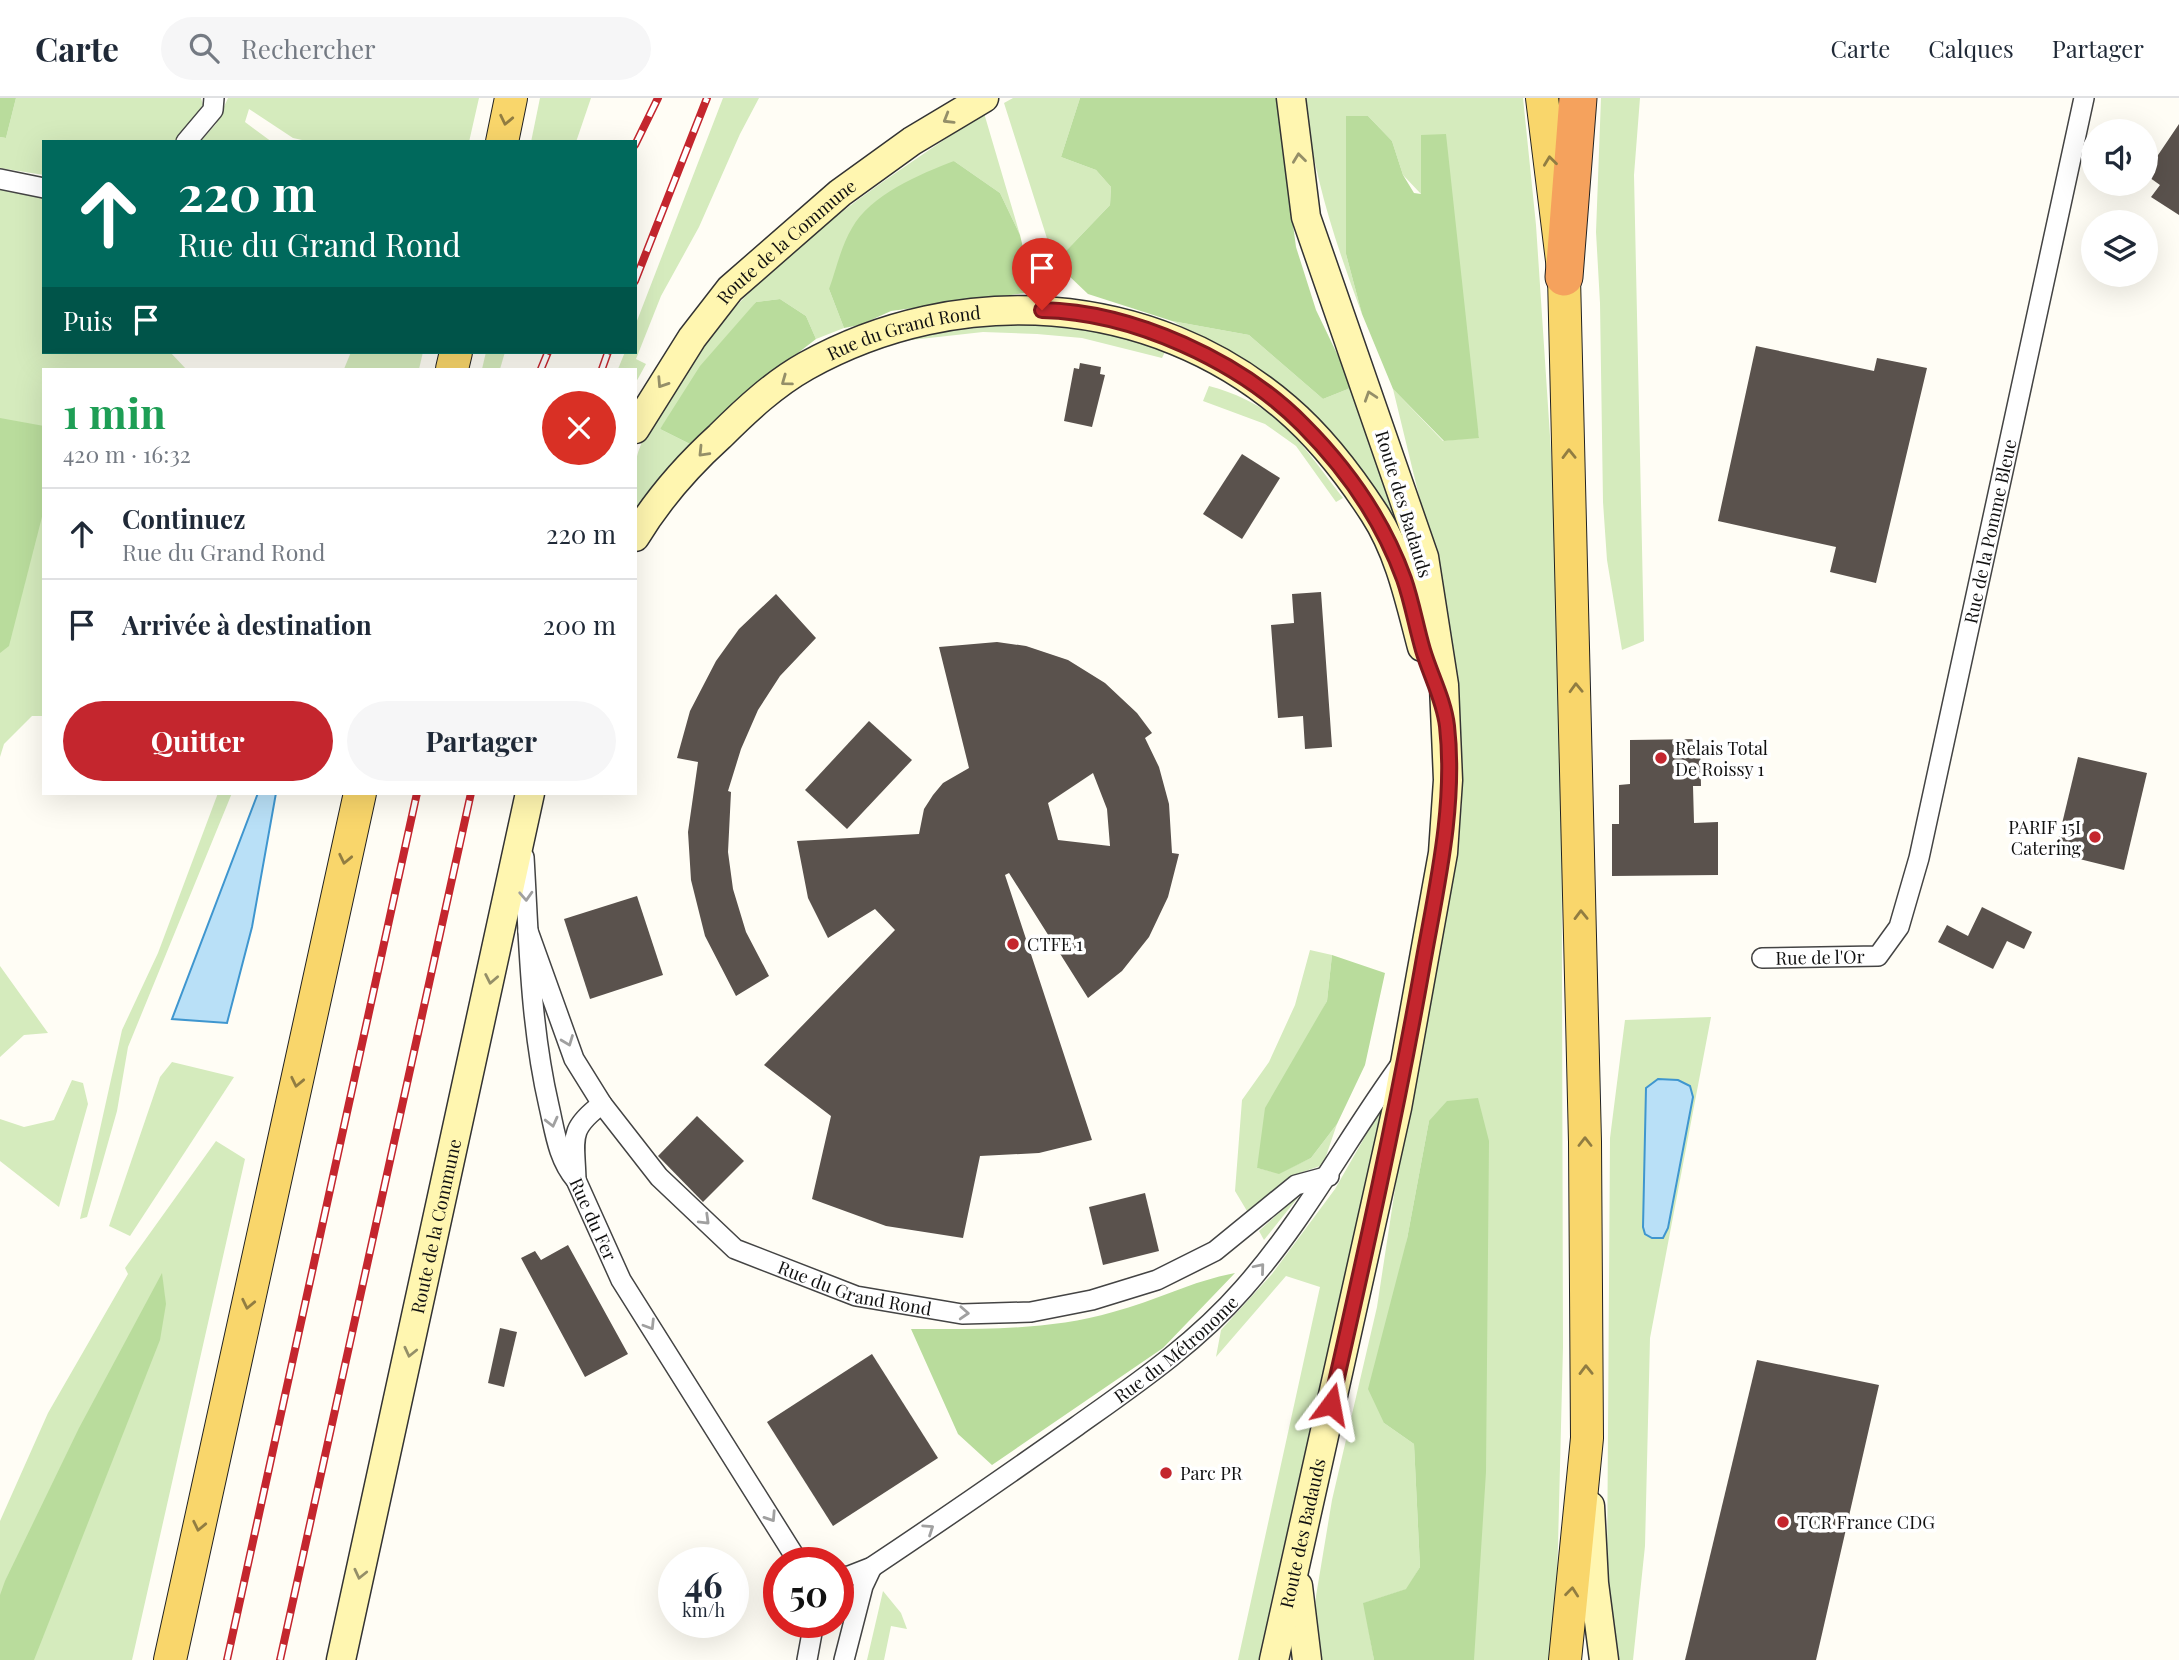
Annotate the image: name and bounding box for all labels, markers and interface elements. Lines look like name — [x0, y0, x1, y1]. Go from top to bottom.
search box — [161, 17, 651, 80]
text: Carte — [35, 26, 119, 70]
icon: search — [185, 29, 223, 67]
text: Rechercher — [241, 31, 376, 66]
text: Carte — [1831, 32, 1890, 64]
text: Calques — [1928, 32, 2014, 64]
text: Partager — [2052, 32, 2144, 64]
one-way arrow — [943, 111, 956, 124]
one-way arrow — [500, 114, 515, 126]
map controls — [2081, 119, 2158, 287]
button: sound — [2081, 119, 2158, 196]
one-way arrow — [1291, 152, 1306, 163]
one-way arrow — [1542, 155, 1557, 167]
text: 220 m — [178, 159, 317, 224]
icon: ahead — [63, 168, 154, 259]
street label: Route de la Commune — [711, 173, 861, 309]
button: layers — [2081, 210, 2158, 287]
text: Rue du Grand Rond — [178, 222, 461, 265]
pin — [1012, 238, 1072, 310]
icon: arrive — [1023, 249, 1061, 287]
street label: Rue du Grand Rond — [823, 300, 982, 365]
icon: arrive — [127, 301, 165, 339]
text: Puis — [63, 303, 113, 338]
one-way arrow — [781, 372, 794, 385]
one-way arrow — [658, 375, 671, 388]
text: 1 min — [63, 384, 166, 440]
one-way arrow — [1364, 390, 1378, 402]
button: close — [542, 391, 616, 465]
street label: Route des Badauds — [1370, 428, 1438, 580]
street label: Rue de la Pomme Bleue — [1958, 437, 2022, 626]
text: 420 m · 16:32 — [63, 438, 191, 469]
one-way arrow — [698, 444, 711, 457]
one-way arrow — [1561, 449, 1577, 459]
text: Continuez — [122, 501, 245, 536]
icon: ahead — [63, 515, 101, 553]
text: 220 m — [546, 516, 616, 551]
text: Rue du Grand Rond — [122, 536, 325, 567]
icon: arrive — [63, 606, 101, 644]
text: Arrivée à destination — [122, 607, 372, 642]
text: 200 m — [543, 607, 616, 642]
one-way arrow — [1568, 682, 1583, 693]
button: Quitter — [63, 701, 333, 781]
button: Partager — [347, 701, 616, 781]
place label: Relais Total De Roissy 1 — [1675, 736, 1768, 781]
marker: Relais Total De Roissy 1 — [1653, 750, 1669, 766]
place label: PARIF 15I Catering — [2008, 815, 2081, 860]
marker: PARIF 15I Catering — [2087, 829, 2103, 845]
one-way arrow — [339, 853, 353, 865]
one-way arrow — [518, 891, 533, 902]
one-way arrow — [1573, 909, 1589, 920]
place label: CTFE 1 — [1027, 932, 1083, 956]
marker: CTFE 1 — [1005, 936, 1021, 952]
street label: Rue de l'Or — [1775, 944, 1865, 970]
one-way arrow — [484, 973, 499, 985]
one-way arrow — [559, 1035, 573, 1047]
one-way arrow — [290, 1076, 305, 1088]
one-way arrow — [544, 1115, 558, 1127]
street label: Route de la Commune — [405, 1136, 466, 1316]
one-way arrow — [1577, 1137, 1593, 1147]
street label: Rue du Fer — [565, 1174, 623, 1264]
one-way arrow — [697, 1212, 710, 1225]
street label: Rue du Grand Rond — [775, 1255, 934, 1321]
one-way arrow — [1252, 1264, 1264, 1277]
street label: Rue du Métronome — [1109, 1290, 1243, 1408]
one-way arrow — [242, 1298, 257, 1310]
one-way arrow — [959, 1306, 970, 1321]
one-way arrow — [641, 1317, 654, 1330]
one-way arrow — [403, 1346, 418, 1358]
one-way arrow — [1578, 1364, 1593, 1375]
position arrow — [1294, 1367, 1368, 1441]
street label: Route des Badauds — [1274, 1456, 1331, 1610]
place label: Parc PR — [1180, 1461, 1243, 1485]
marker: Parc PR — [1158, 1465, 1174, 1481]
one-way arrow — [763, 1510, 776, 1523]
place label: TCR France CDG — [1797, 1510, 1935, 1534]
marker: TCR France CDG — [1775, 1514, 1791, 1530]
one-way arrow — [193, 1520, 208, 1532]
one-way arrow — [921, 1524, 934, 1537]
speed limit sign: 50 — [763, 1547, 854, 1638]
text: 46 — [684, 1560, 723, 1607]
one-way arrow — [354, 1568, 369, 1580]
one-way arrow — [1564, 1586, 1579, 1597]
text: km/h — [682, 1598, 725, 1622]

